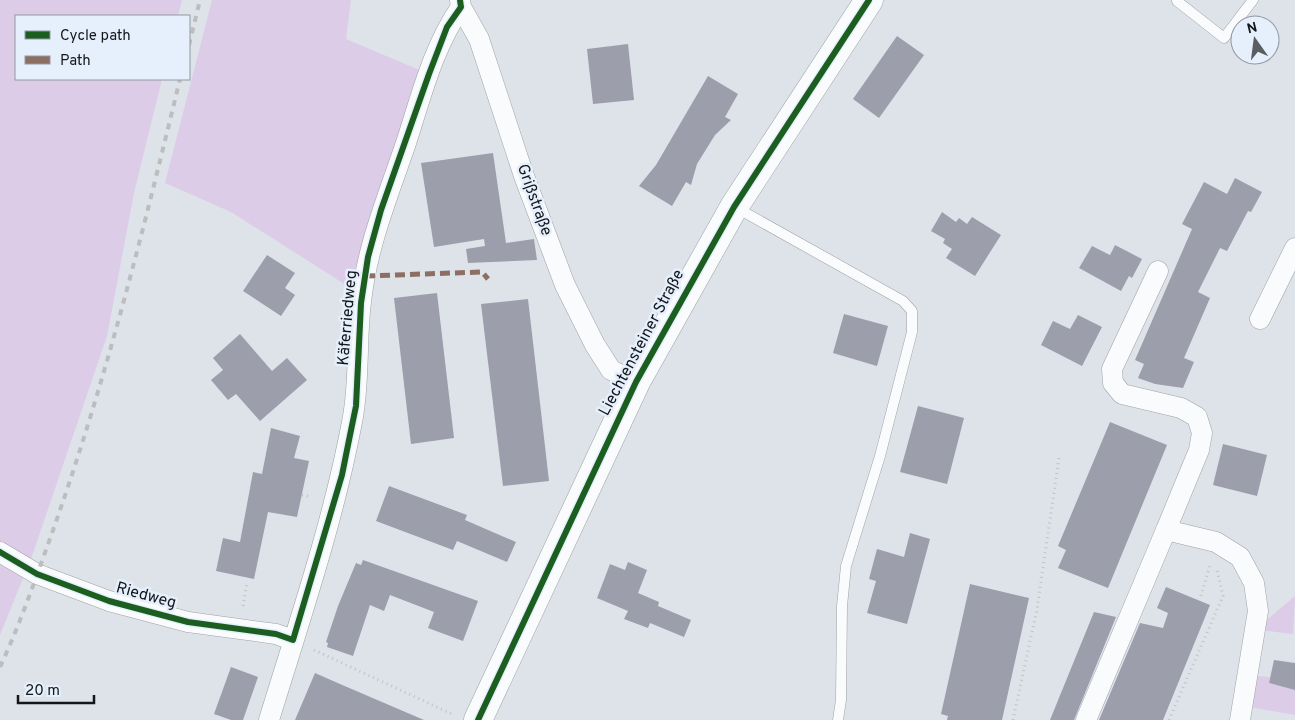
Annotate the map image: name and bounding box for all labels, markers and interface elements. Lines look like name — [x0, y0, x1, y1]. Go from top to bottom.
legend — [15, 15, 190, 80]
north arrow — [1230, 15, 1280, 65]
text: N — [1245, 19, 1259, 38]
text: Cycle path — [60, 27, 131, 46]
text: Path — [60, 52, 91, 71]
street label: Grißstraße — [512, 161, 556, 239]
street label: Liechtensteiner Straße — [595, 266, 689, 420]
street label: Käferriedweg — [334, 269, 362, 367]
street label: Riedweg — [114, 578, 178, 614]
scale bar — [18, 672, 94, 704]
text: 20 m — [25, 682, 60, 701]

